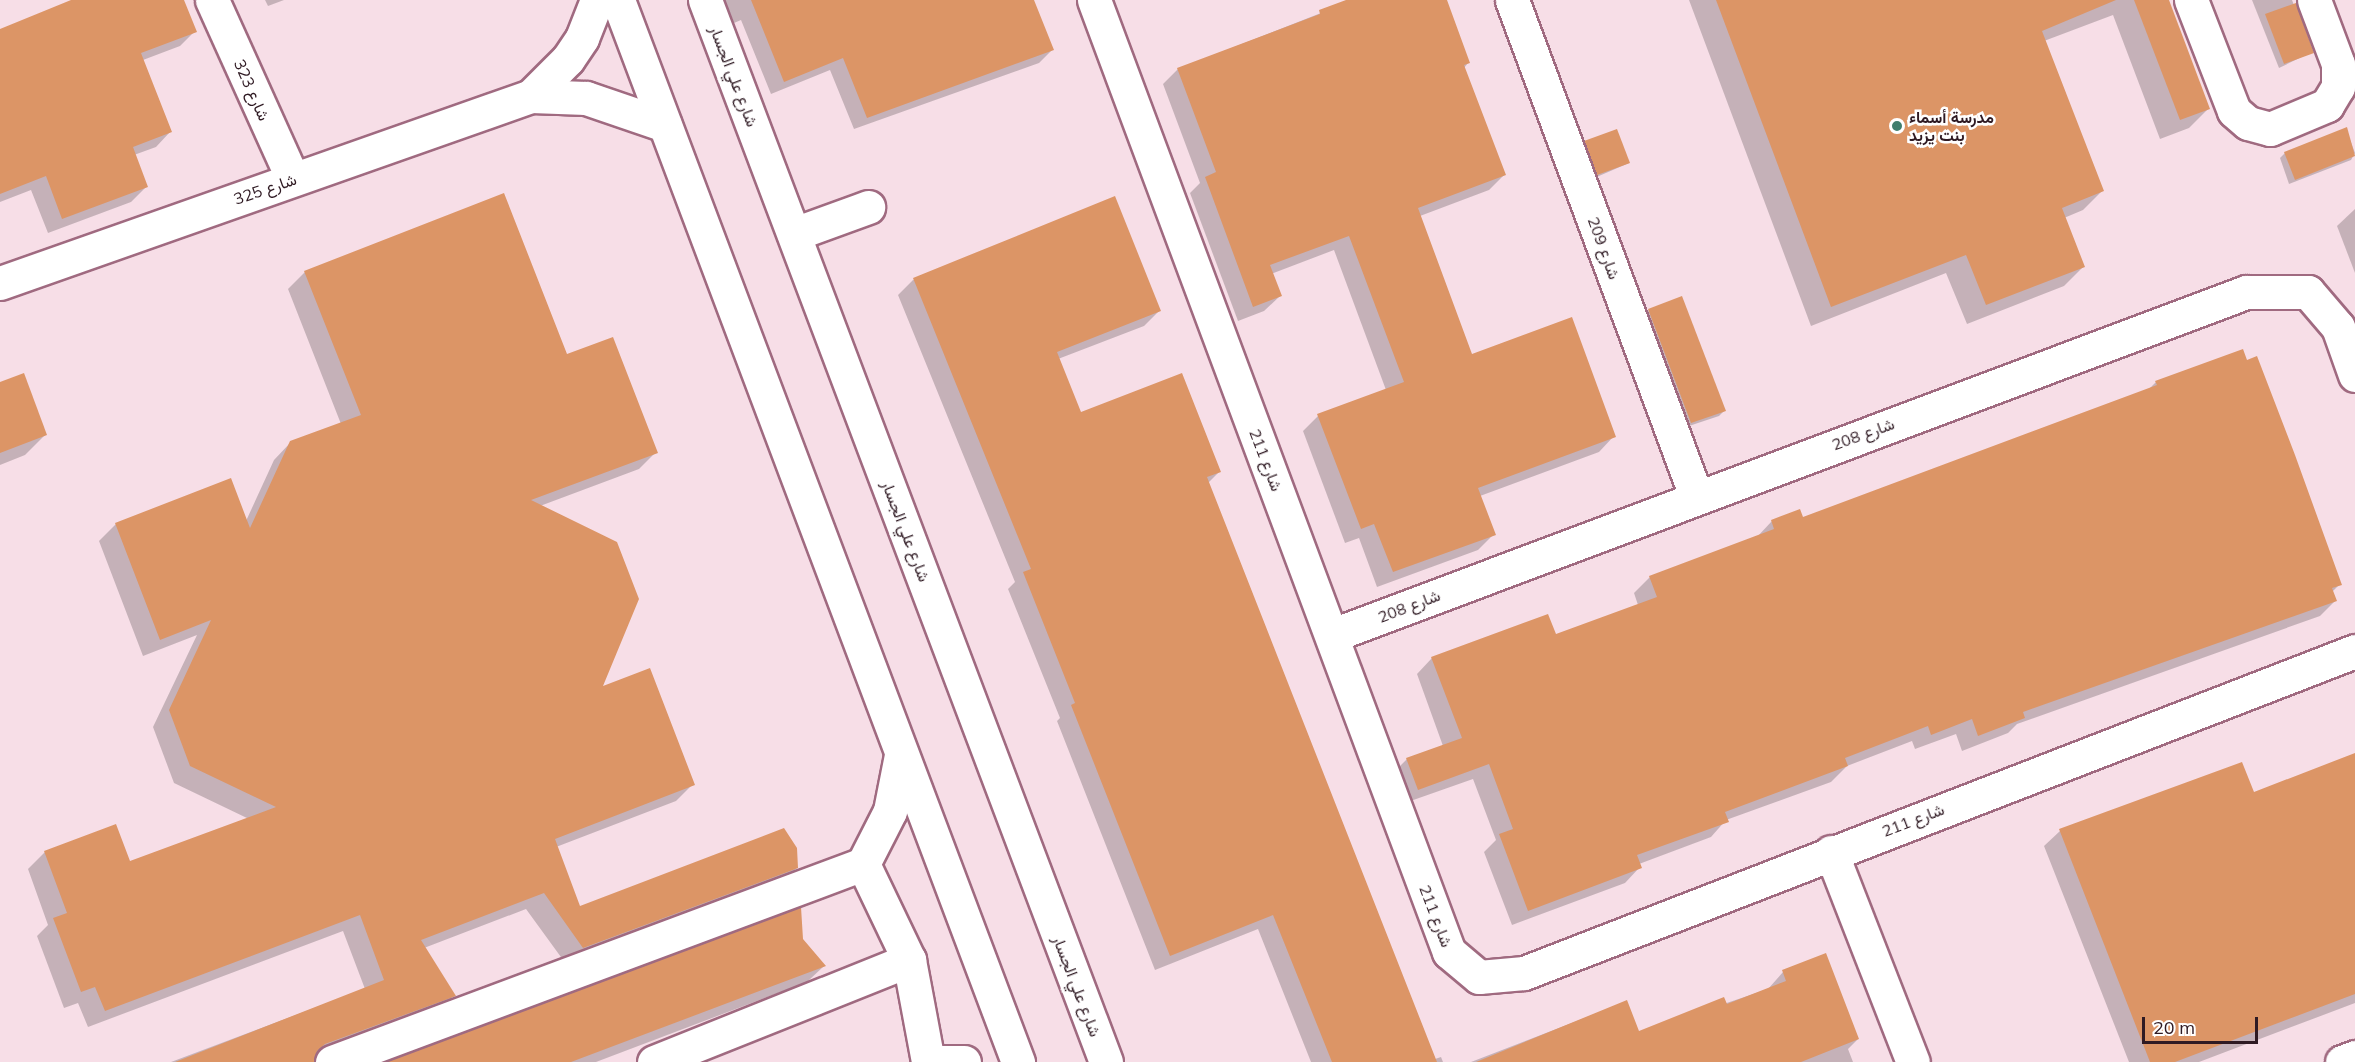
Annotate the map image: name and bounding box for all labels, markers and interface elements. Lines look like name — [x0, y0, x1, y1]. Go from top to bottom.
street label: شارع علي الجسار — [706, 23, 762, 129]
street label: شارع 323 — [230, 56, 274, 124]
place label: مدرسة أسماء بنت يزيد — [1909, 107, 1994, 145]
marker: مدرسة أسماء بنت يزيد — [1890, 119, 1904, 133]
street label: شارع 325 — [231, 169, 299, 209]
street label: شارع 209 — [1584, 214, 1624, 282]
street label: شارع 208 — [1829, 414, 1897, 454]
street label: شارع 211 — [1245, 426, 1287, 494]
street label: شارع علي الجسار — [878, 478, 934, 584]
street label: شارع 208 — [1375, 585, 1443, 627]
street label: شارع 211 — [1879, 799, 1947, 841]
street label: شارع 211 — [1415, 882, 1457, 950]
street label: شارع علي الجسار — [1049, 933, 1105, 1039]
scale bar — [2145, 1005, 2260, 1043]
text: 20 m — [2153, 1016, 2195, 1039]

